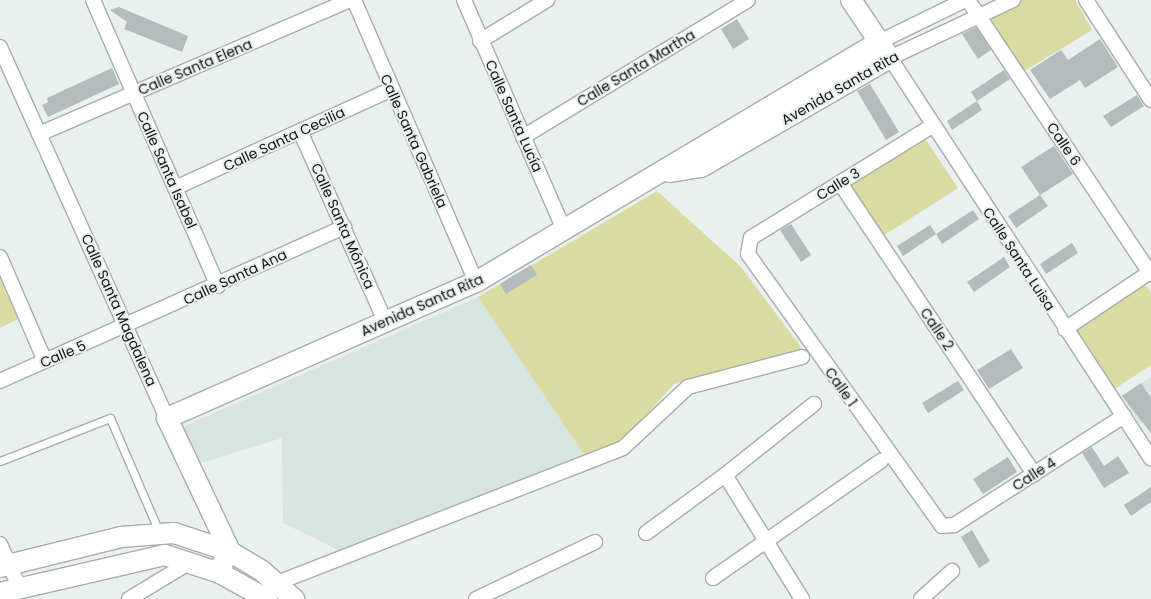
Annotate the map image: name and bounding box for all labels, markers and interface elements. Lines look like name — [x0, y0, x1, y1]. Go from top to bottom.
street label: Calle Santa Martha — [574, 26, 698, 110]
street label: Calle Santa Elena — [135, 35, 255, 99]
street label: Avenida Santa Rita — [778, 48, 902, 128]
street label: Calle Santa Lucía — [482, 57, 546, 175]
street label: Calle Santa Gabriela — [377, 72, 451, 210]
street label: Calle Santa Cecilia — [220, 103, 348, 175]
street label: Calle Santa Isabel — [134, 109, 200, 231]
street label: Calle 6 — [1043, 119, 1085, 169]
street label: Calle Santa Mónica — [308, 161, 378, 291]
street label: Calle 3 — [813, 164, 863, 204]
street label: Calle Santa Luisa — [979, 204, 1059, 314]
street label: Calle Santa Magdalena — [78, 231, 160, 389]
street label: Calle Santa Ana — [181, 246, 289, 308]
street label: Avenida Santa Rita — [358, 270, 486, 340]
street label: Calle 2 — [917, 305, 957, 353]
street label: Calle 5 — [37, 337, 89, 371]
street label: Calle 1 — [821, 364, 861, 410]
street label: Calle 4 — [1009, 454, 1059, 494]

